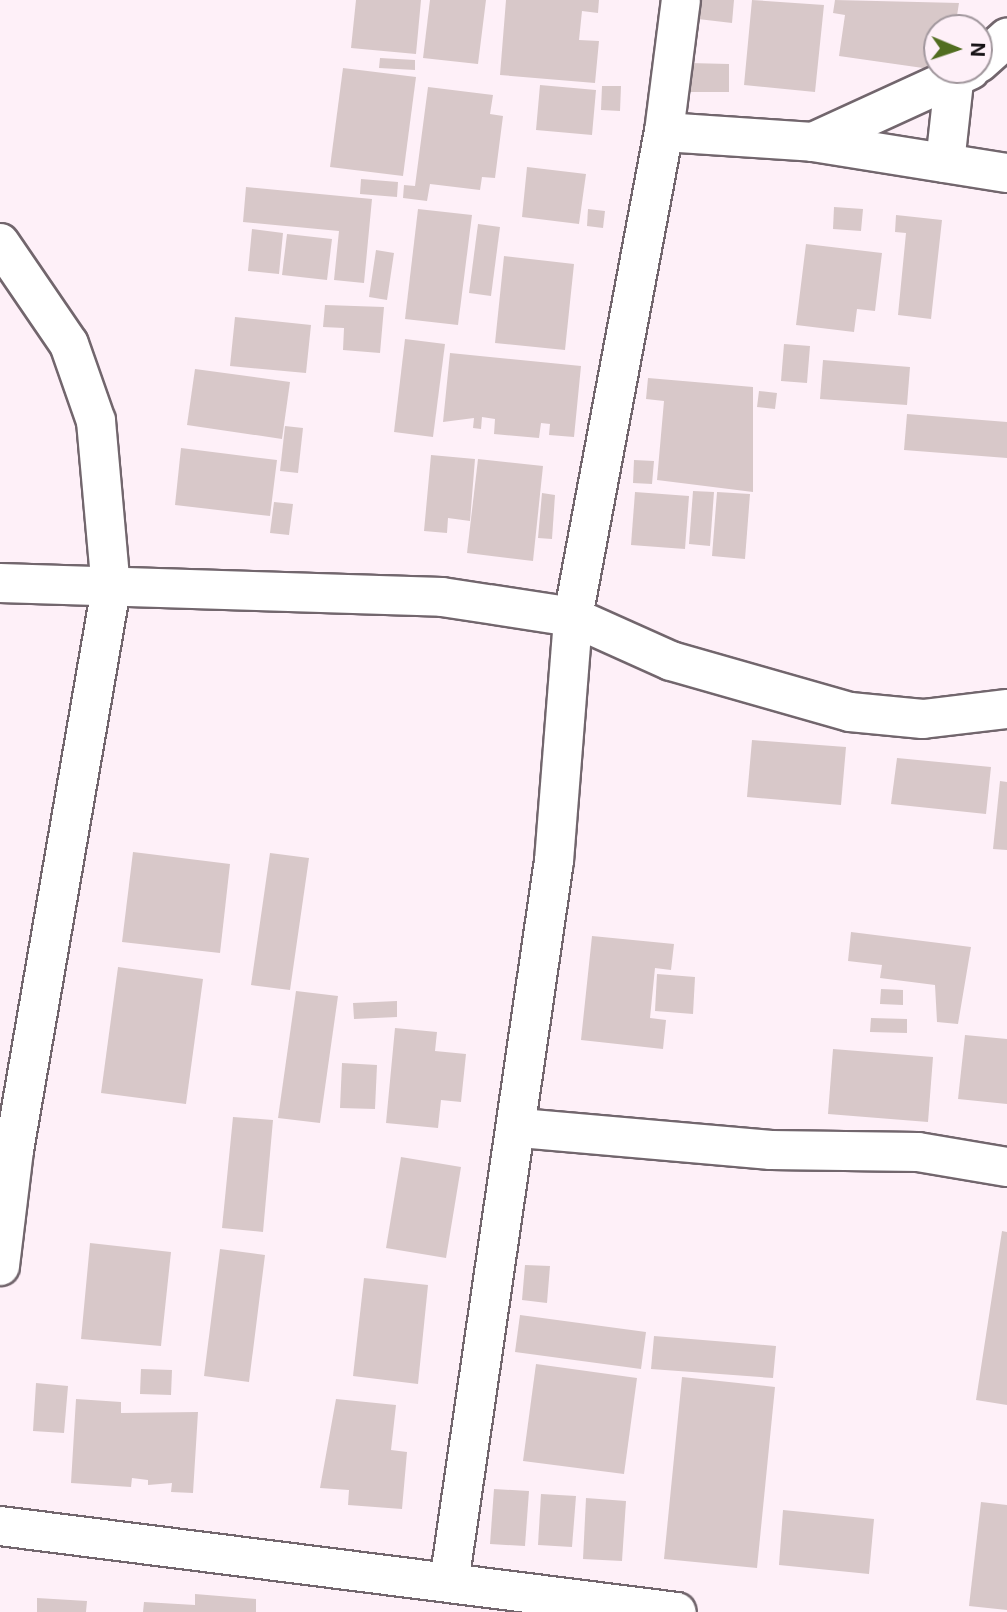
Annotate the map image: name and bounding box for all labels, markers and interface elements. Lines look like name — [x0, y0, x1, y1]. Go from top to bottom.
north arrow — [923, 14, 993, 84]
text: N — [966, 42, 989, 57]

